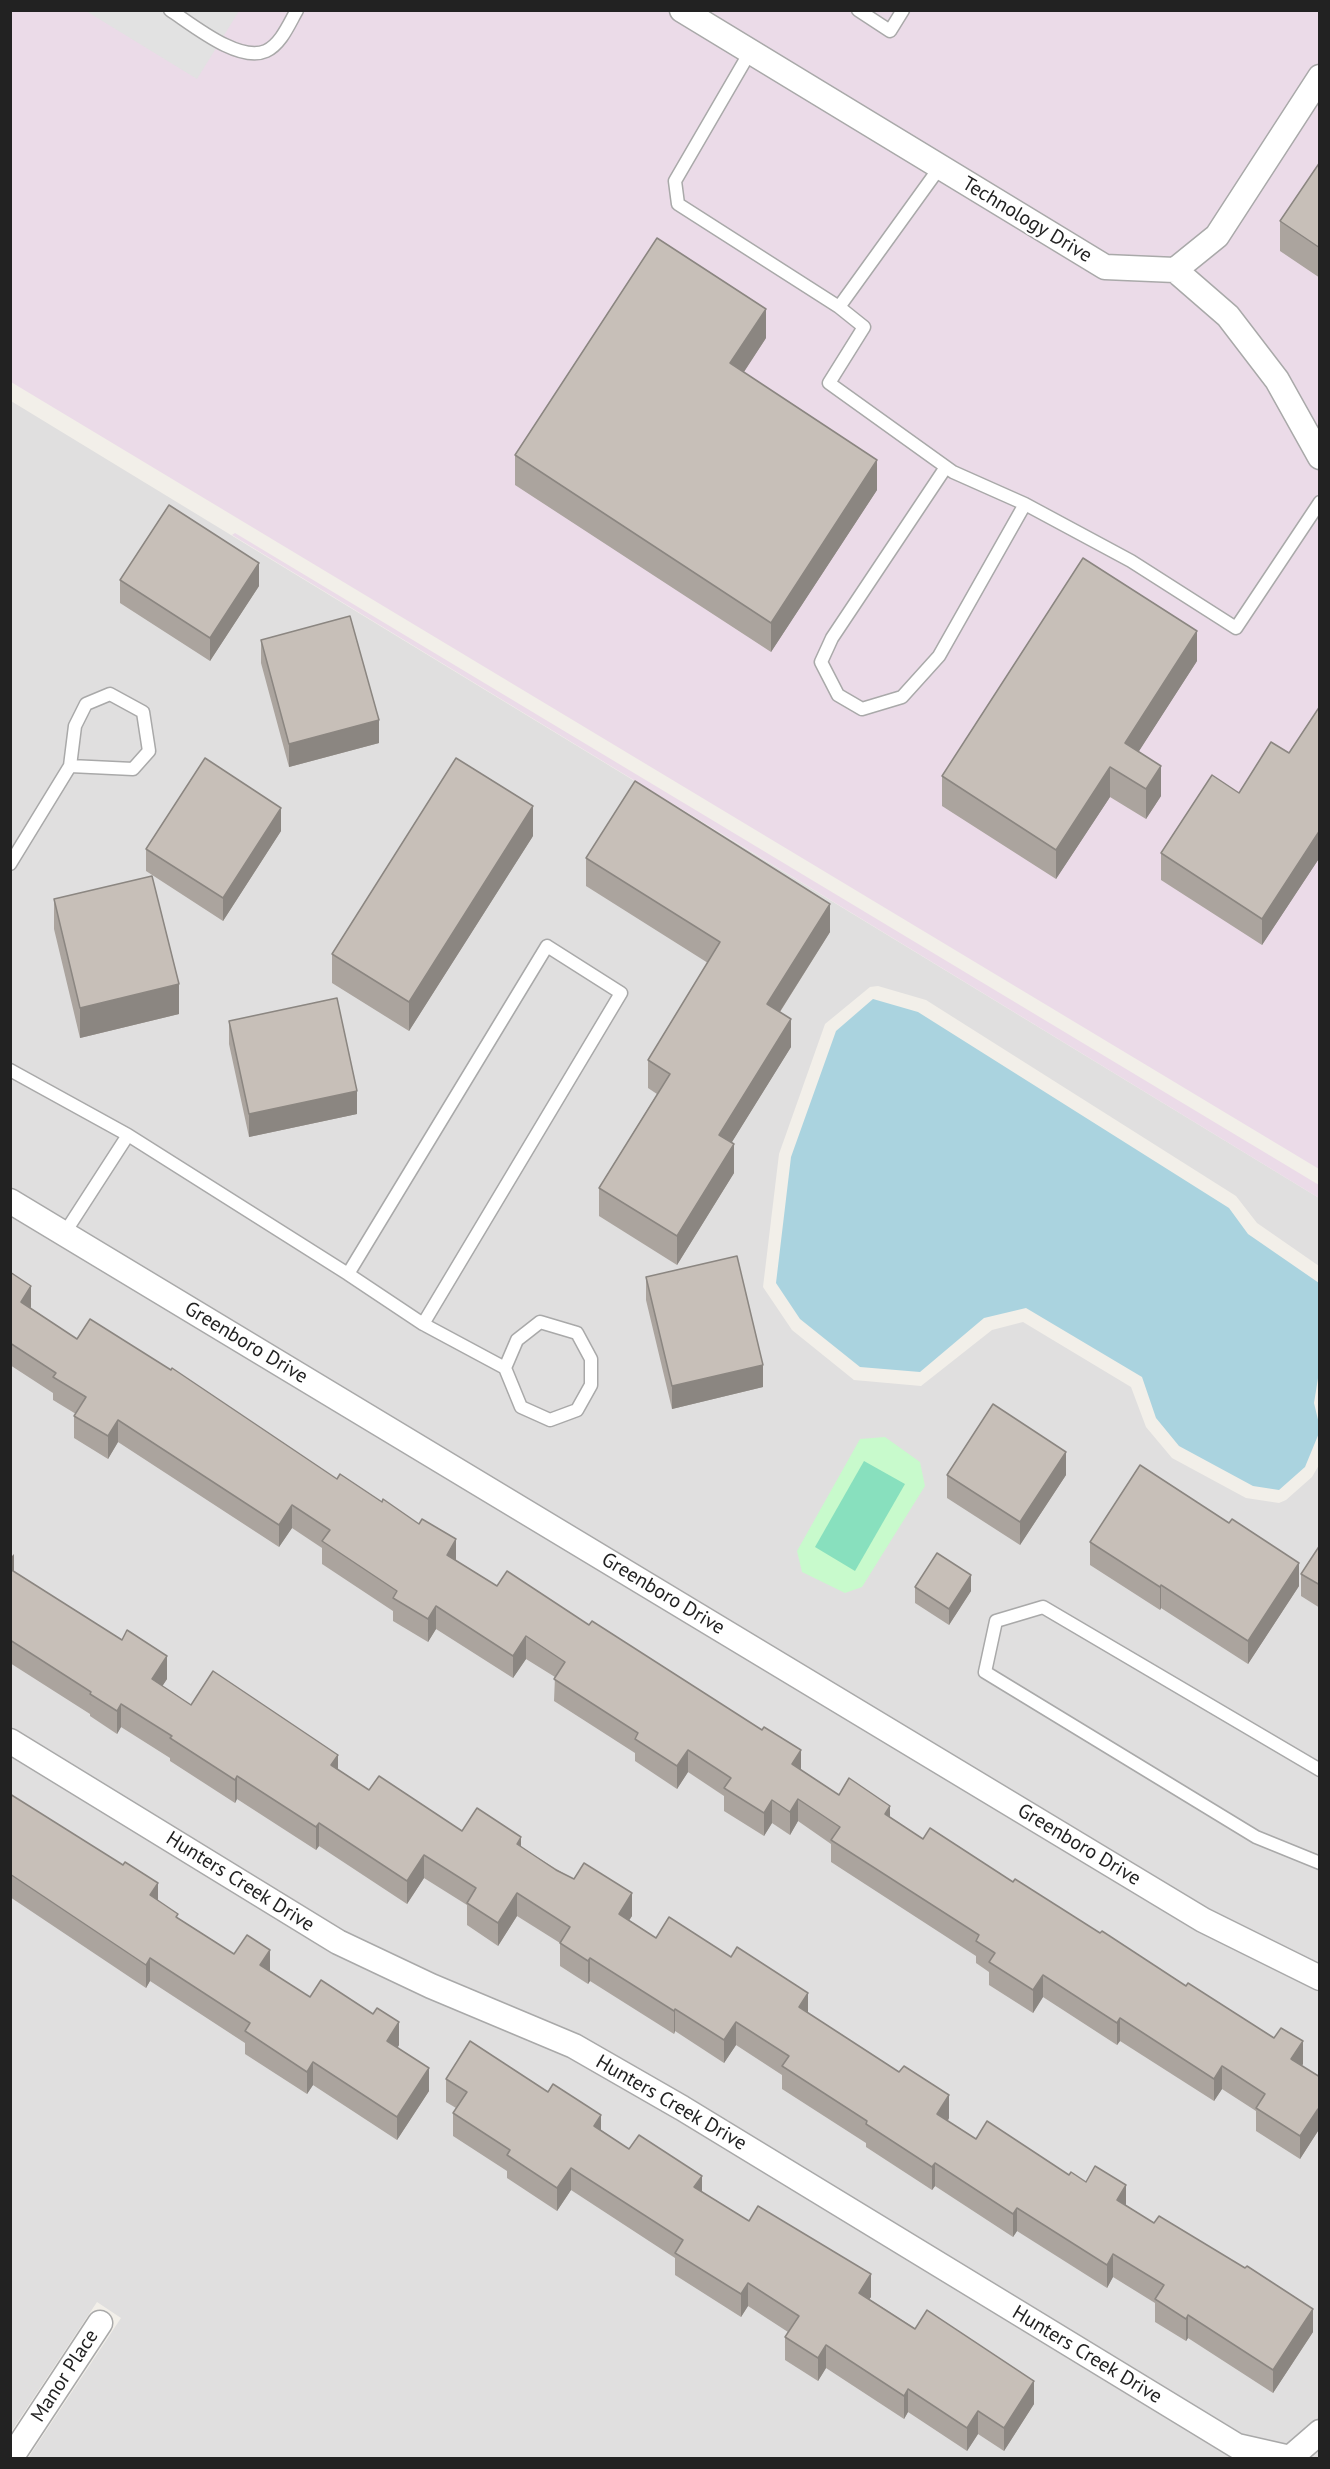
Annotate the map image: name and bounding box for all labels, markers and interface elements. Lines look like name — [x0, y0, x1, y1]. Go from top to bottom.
street label: Technology Drive — [958, 172, 1096, 268]
street label: Greenboro Drive — [180, 1297, 312, 1389]
street label: Greenboro Drive — [597, 1548, 729, 1640]
street label: Greenboro Drive — [1013, 1799, 1145, 1891]
street label: Hunters Creek Drive — [161, 1827, 319, 1937]
street label: Hunters Creek Drive — [591, 2050, 751, 2156]
street label: Hunters Creek Drive — [1008, 2301, 1166, 2409]
street label: Manor Place — [26, 2325, 104, 2427]

